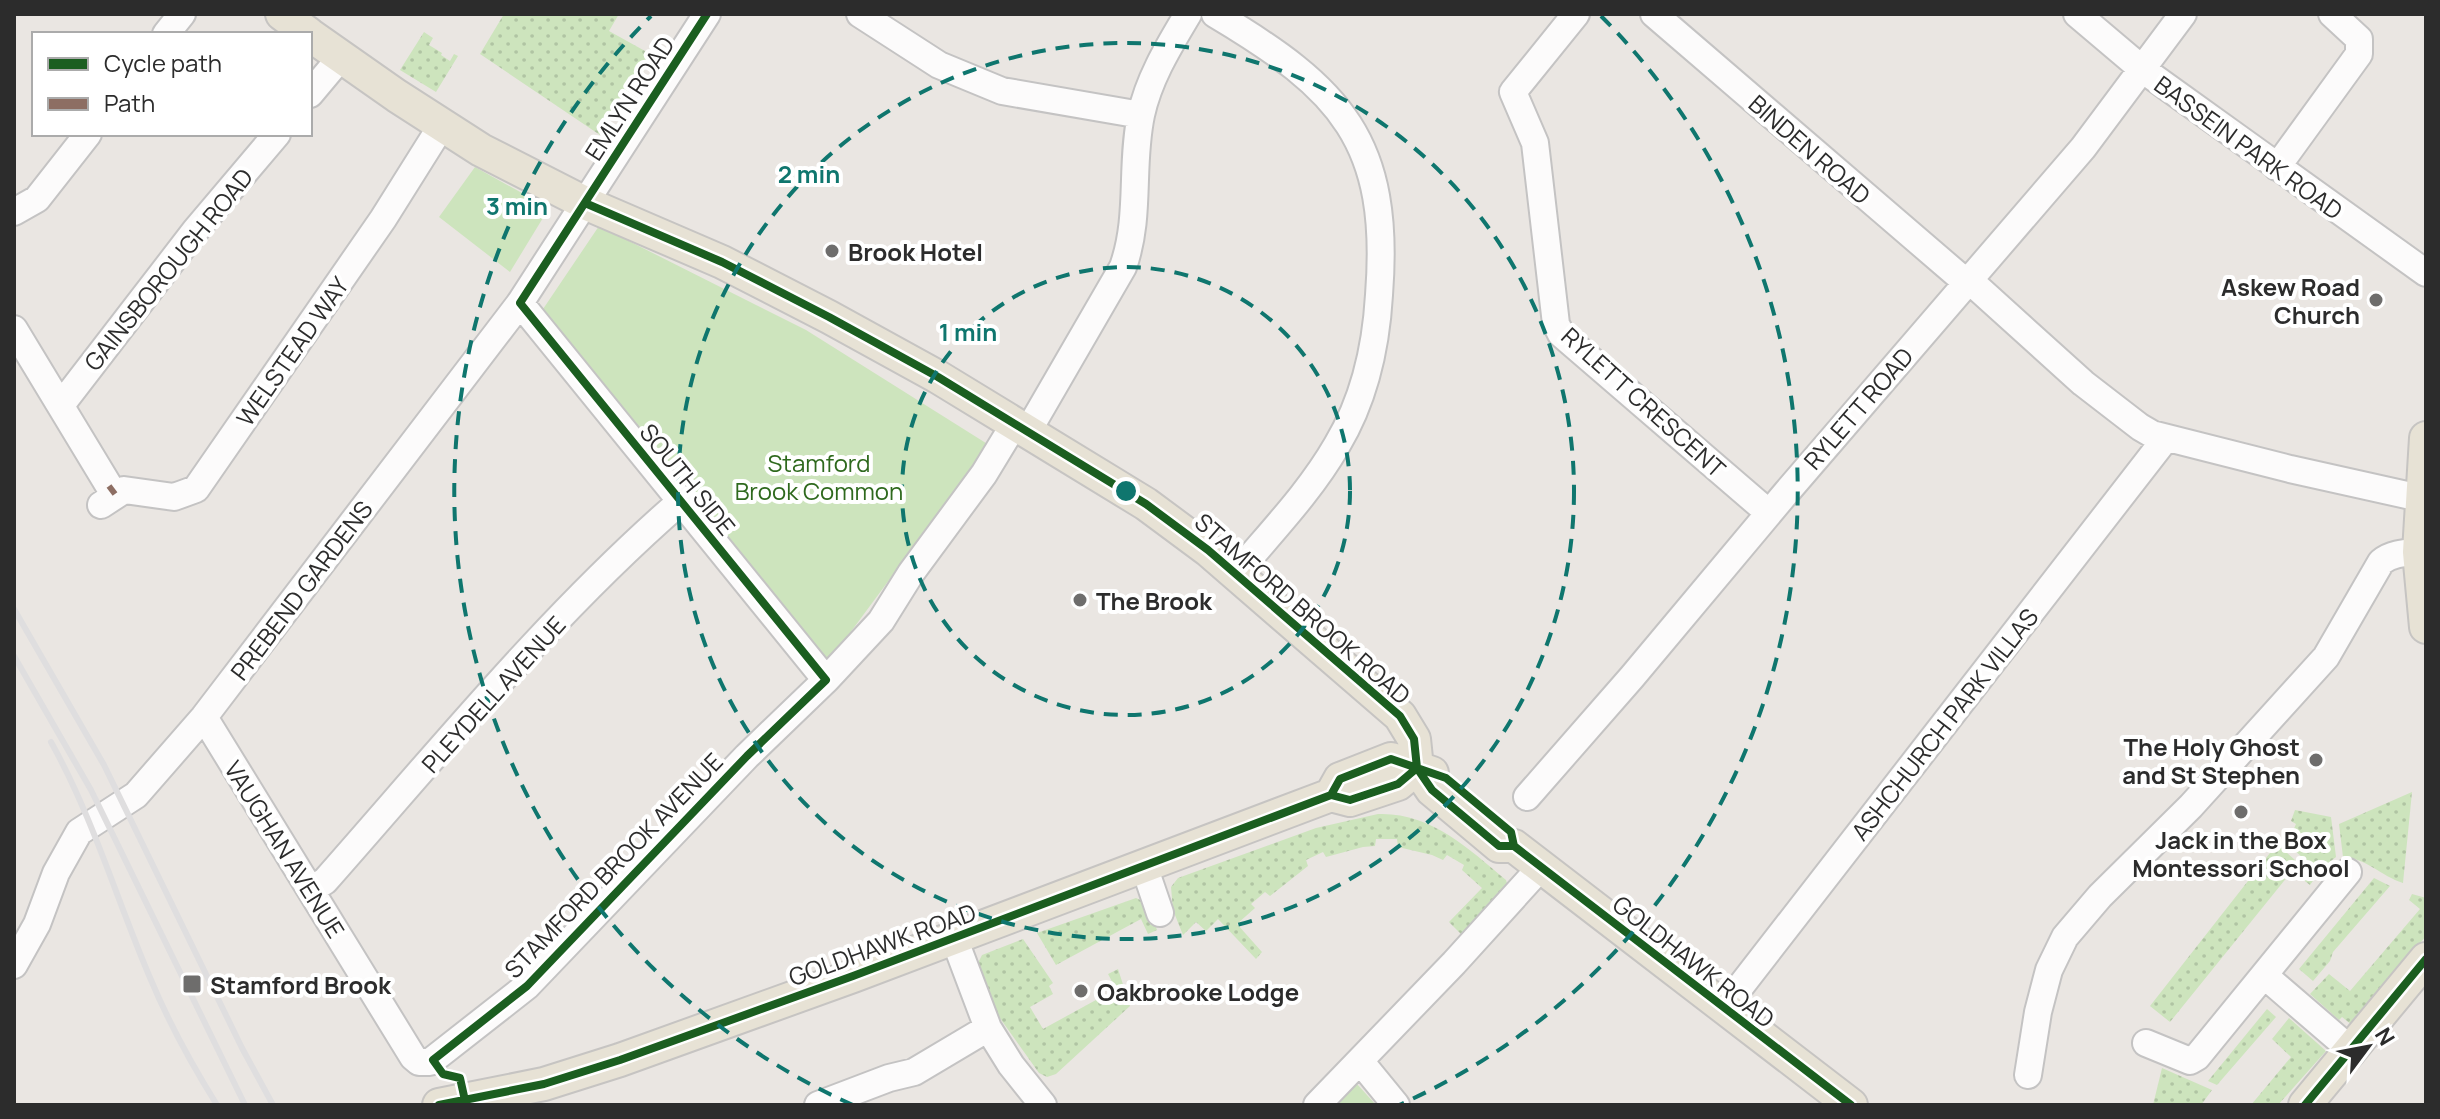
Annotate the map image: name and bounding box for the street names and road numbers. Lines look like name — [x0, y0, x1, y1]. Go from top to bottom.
street label: EMLYN ROAD — [577, 30, 681, 166]
street label: BASSEIN PARK ROAD — [2148, 67, 2350, 227]
street label: BINDEN ROAD — [1742, 87, 1878, 211]
street label: GAINSBOROUGH ROAD — [76, 161, 260, 377]
street label: WELSTEAD WAY — [228, 269, 356, 432]
street label: RYLETT CRESCENT — [1555, 319, 1734, 485]
street label: RYLETT ROAD — [1796, 340, 1920, 476]
street label: SOUTH SIDE — [633, 416, 743, 542]
street label: PREBEND GARDENS — [223, 493, 379, 687]
street label: STAMFORD BROOK ROAD — [1188, 505, 1418, 711]
street label: ASHCHURCH PARK VILLAS — [1843, 601, 2045, 847]
street label: PLEYDELL AVENUE — [414, 609, 572, 779]
street label: STAMFORD BROOK AVENUE — [496, 745, 730, 985]
street label: VAUGHAN AVENUE — [217, 754, 353, 944]
street label: GOLDHAWK ROAD — [1606, 887, 1782, 1035]
street label: GOLDHAWK ROAD — [784, 895, 980, 993]

